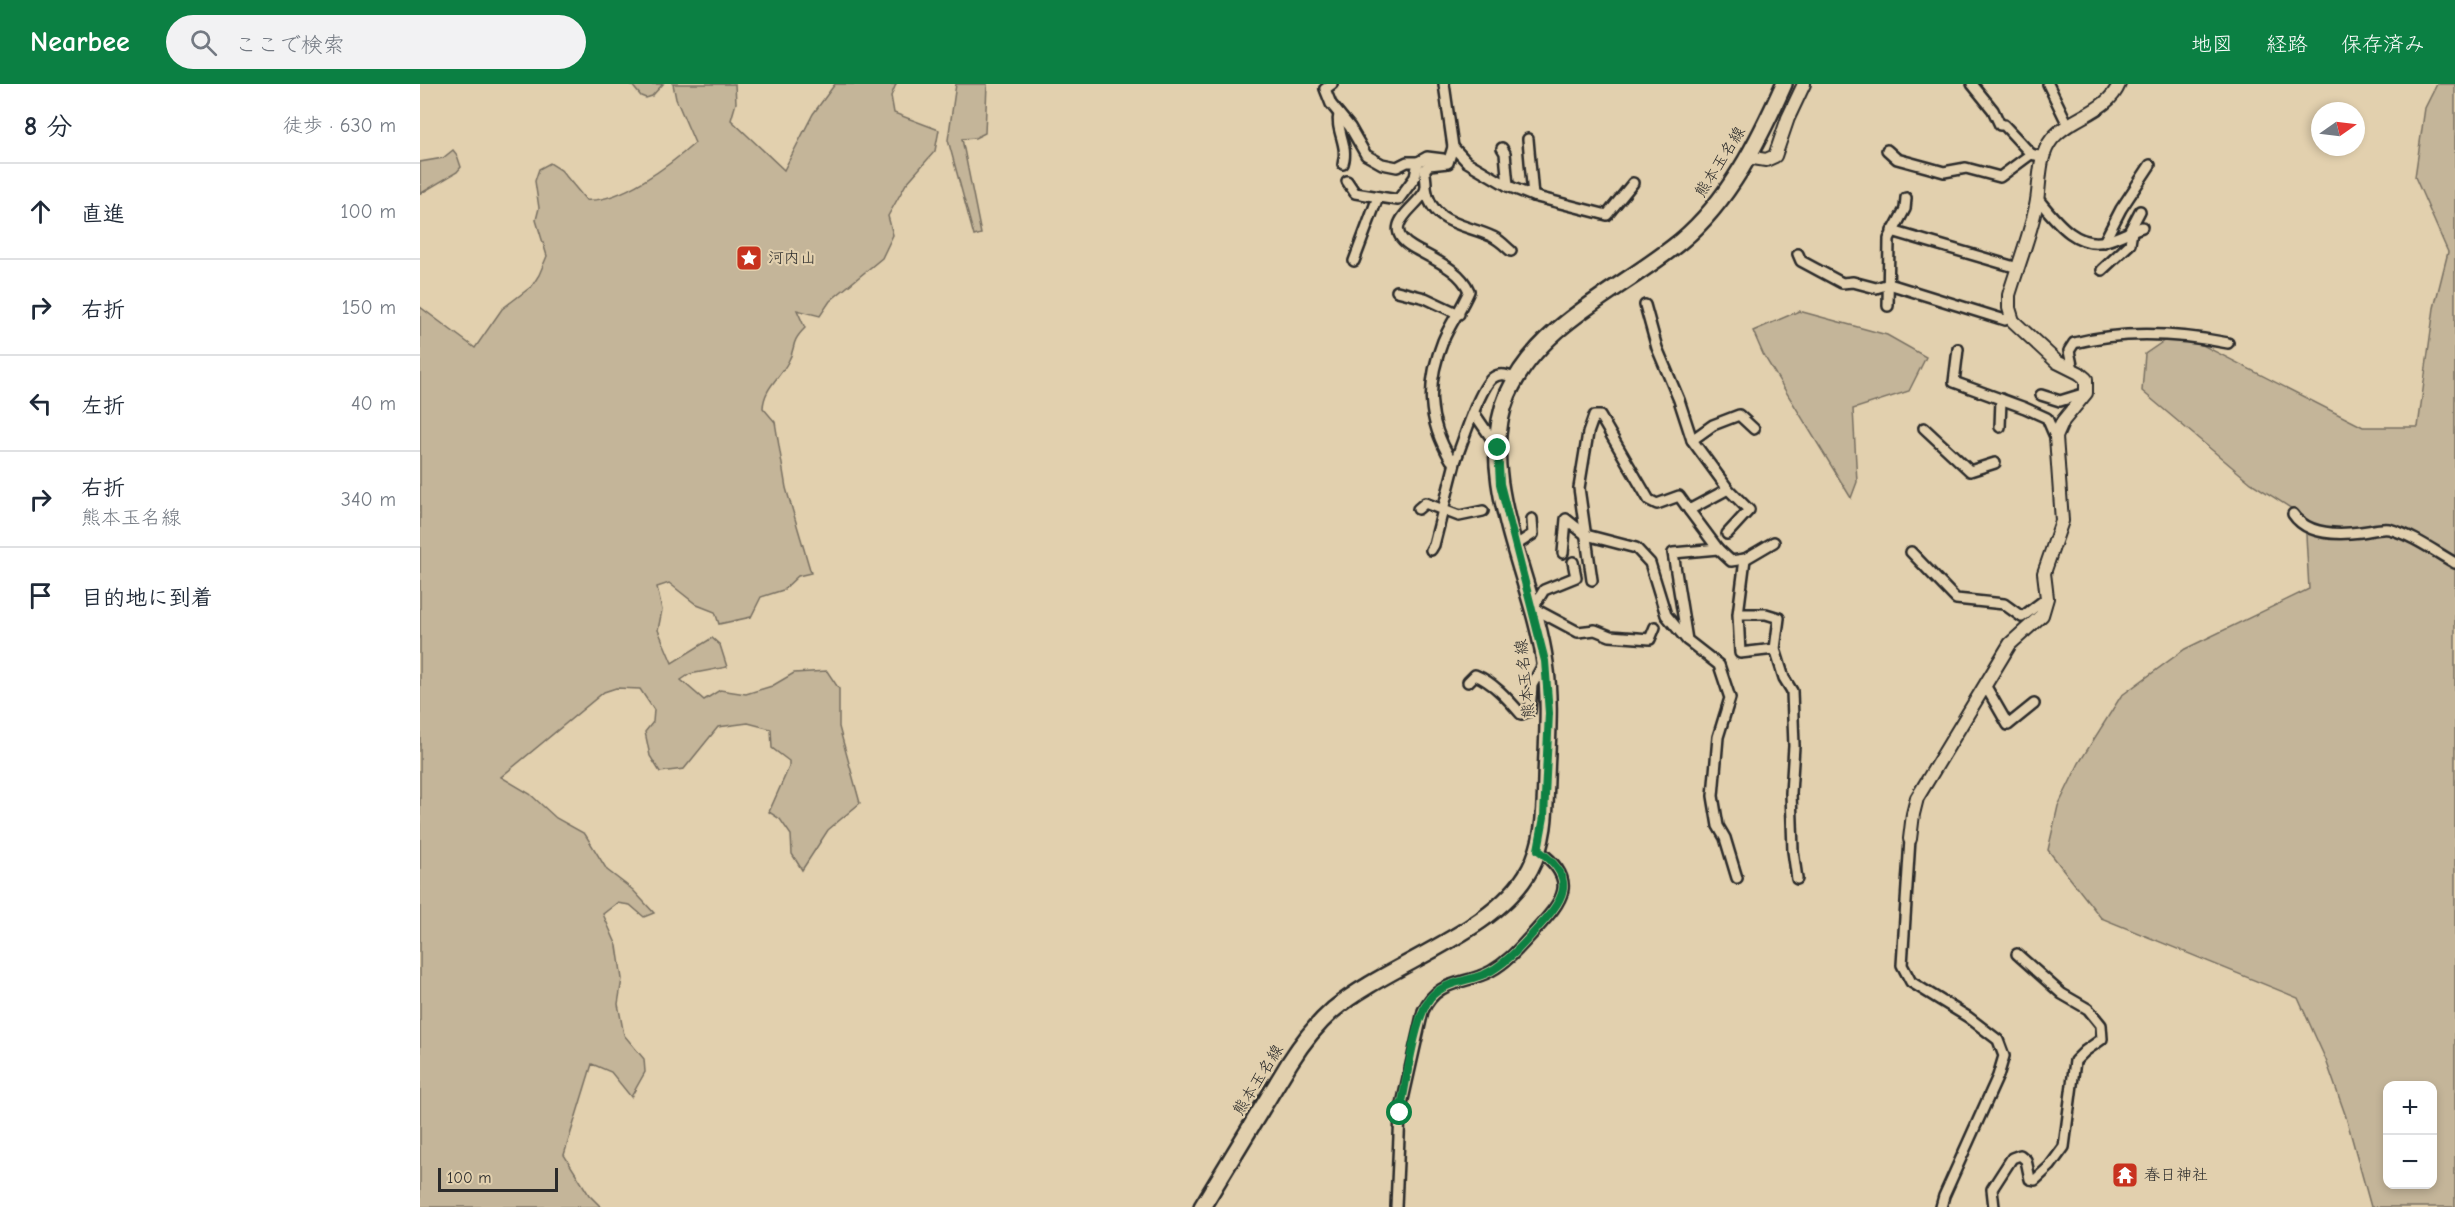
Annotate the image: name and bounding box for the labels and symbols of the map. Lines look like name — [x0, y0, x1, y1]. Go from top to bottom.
north arrow — [2311, 102, 2365, 156]
street label: 熊本玉名線 — [1691, 123, 1749, 201]
place icon: 河内山 — [734, 243, 764, 273]
place label: 河内山 — [768, 249, 816, 267]
route end — [1484, 434, 1510, 460]
street label: 熊本玉名線 — [1512, 638, 1538, 720]
street label: 熊本玉名線 — [1229, 1041, 1287, 1119]
route start — [1386, 1099, 1412, 1125]
temple icon: 春日神社 — [2110, 1160, 2140, 1190]
scale bar — [438, 1165, 558, 1192]
place label: 春日神社 — [2144, 1166, 2208, 1184]

